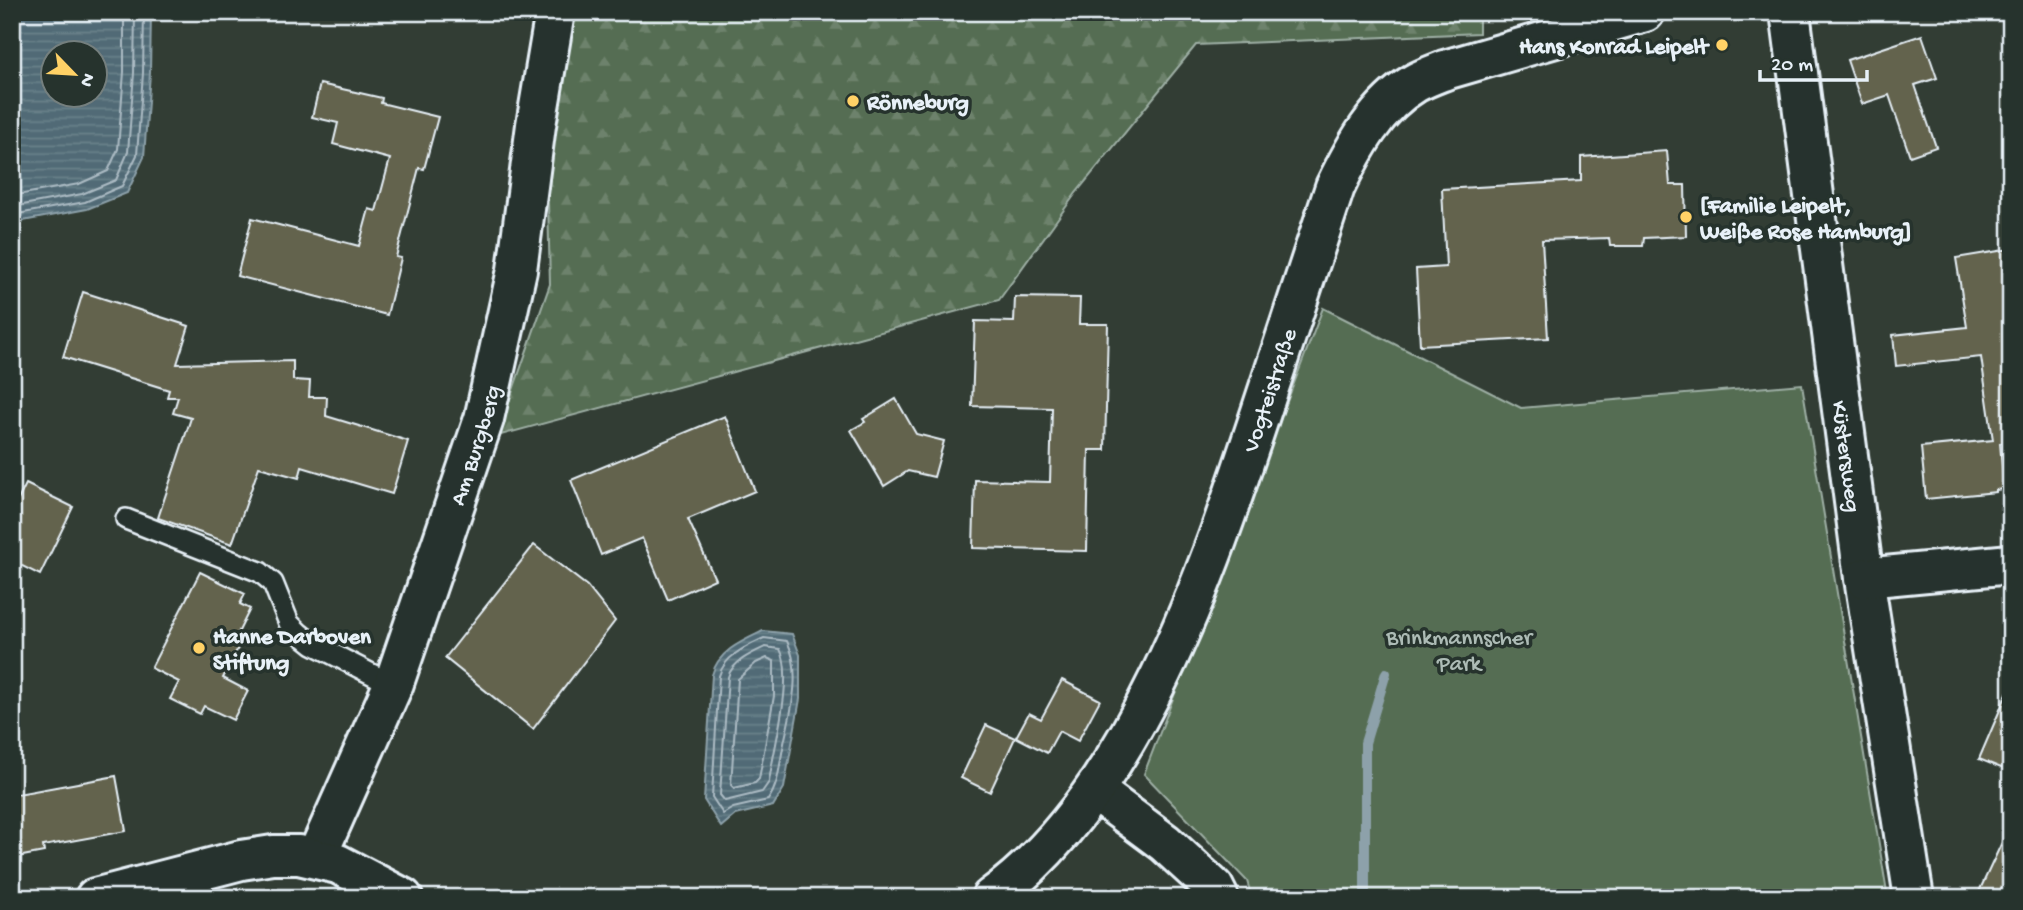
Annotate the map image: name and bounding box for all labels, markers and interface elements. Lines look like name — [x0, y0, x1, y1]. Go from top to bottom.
place label: Hans Konrad Leipelt — [1519, 35, 1711, 62]
marker: Hans Konrad Leipelt — [1714, 37, 1730, 53]
north arrow — [38, 38, 108, 108]
scale bar — [1760, 38, 1867, 82]
text: 20 m — [1771, 54, 1813, 79]
text: N — [73, 69, 99, 90]
place label: Rönneburg — [866, 91, 969, 118]
marker: Rönneburg — [845, 93, 861, 109]
place label: [Familie Leipelt, Weiße Rose Hamburg] — [1699, 194, 1912, 247]
marker: [Familie Leipelt, Weiße Rose Hamburg] — [1678, 209, 1694, 225]
street label: Vogteistraße — [1238, 324, 1305, 457]
street label: Am Burgberg — [446, 383, 508, 509]
street label: Küstersweg — [1824, 399, 1865, 514]
place label: Hanne Darboven Stiftung — [213, 625, 372, 678]
park label: Brinkmannscher Park — [1385, 626, 1534, 679]
marker: Hanne Darboven Stiftung — [191, 640, 207, 656]

